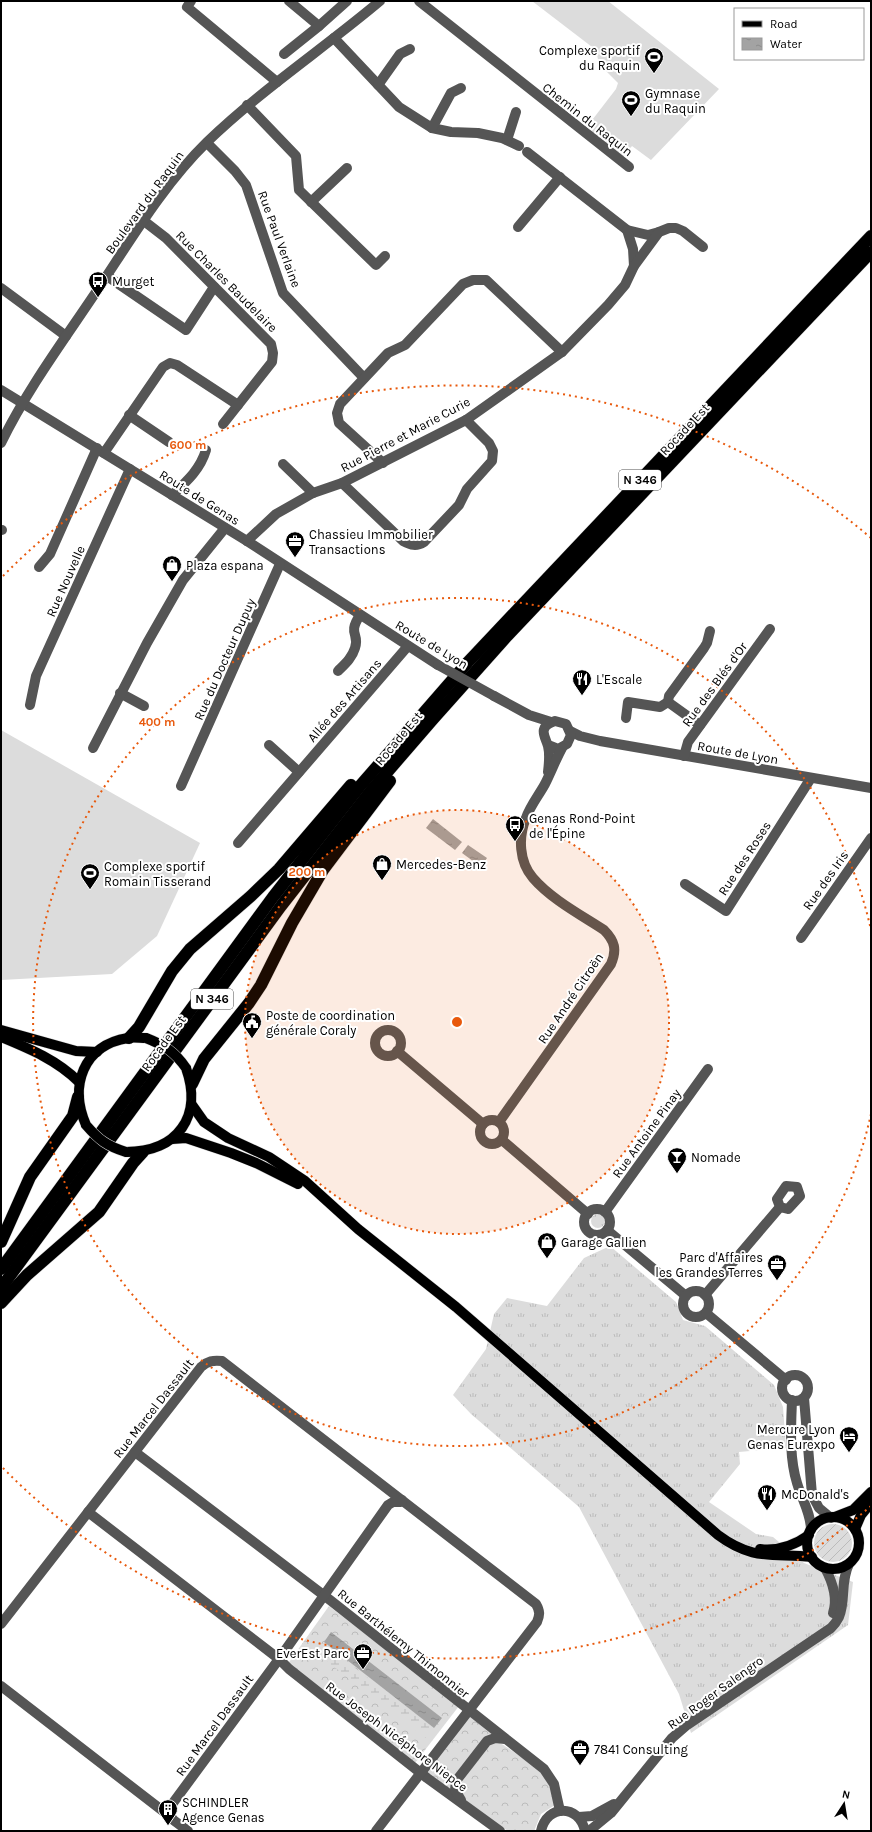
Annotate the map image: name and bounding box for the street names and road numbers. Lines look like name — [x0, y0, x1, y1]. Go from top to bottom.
street label: Chemin du Raquin — [539, 79, 636, 160]
street label: Boulevard du Raquin — [102, 148, 188, 257]
street label: Rue Paul Verlaine — [255, 189, 304, 290]
street label: Rue Charles Baudelaire — [173, 228, 281, 335]
street label: Rue Pierre et Marie Curie — [338, 394, 473, 475]
street label: Rocade Est — [657, 400, 712, 458]
street label: Route de Genas — [157, 467, 243, 528]
road number: N 346 — [619, 470, 661, 490]
street label: Rue Nouvelle — [43, 543, 88, 619]
street label: Rue du Docteur Dupuy — [191, 596, 258, 722]
street label: Route de Lyon — [393, 617, 471, 672]
street label: Rue des Blés d'Or — [679, 639, 750, 729]
street label: Allée des Artisans — [304, 656, 385, 745]
street label: Rocade Est — [372, 708, 425, 768]
street label: Route de Lyon — [696, 738, 779, 767]
street label: Rue des Roses — [715, 818, 774, 898]
street label: Rue des Iris — [799, 848, 851, 913]
street label: Rue André Citroën — [535, 950, 606, 1046]
road number: N 346 — [191, 989, 233, 1009]
street label: Rocade Est — [138, 1012, 189, 1074]
street label: Rue Antoine Pinay — [609, 1086, 684, 1181]
street label: Rue Marcel Dassault — [110, 1356, 197, 1461]
street label: Rue Barthélemy Thimonnier — [335, 1586, 473, 1701]
street label: Rue Roger Salengro — [664, 1653, 766, 1732]
street label: Rue Marcel Dassault — [173, 1672, 256, 1779]
street label: Rue Joseph Nicéphore Niepce — [323, 1678, 471, 1795]

